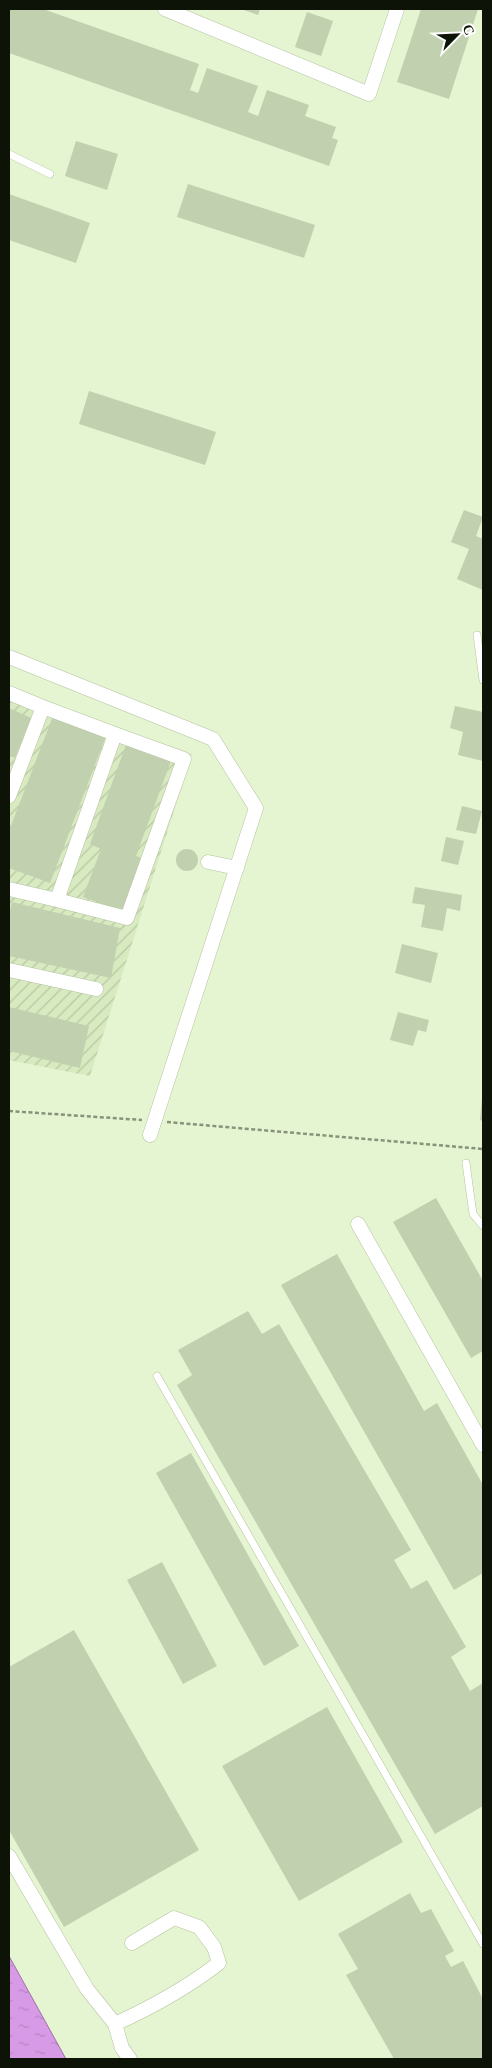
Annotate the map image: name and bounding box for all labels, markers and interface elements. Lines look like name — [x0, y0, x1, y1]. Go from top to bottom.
north arrow — [432, 10, 482, 60]
text: С — [459, 21, 479, 38]

